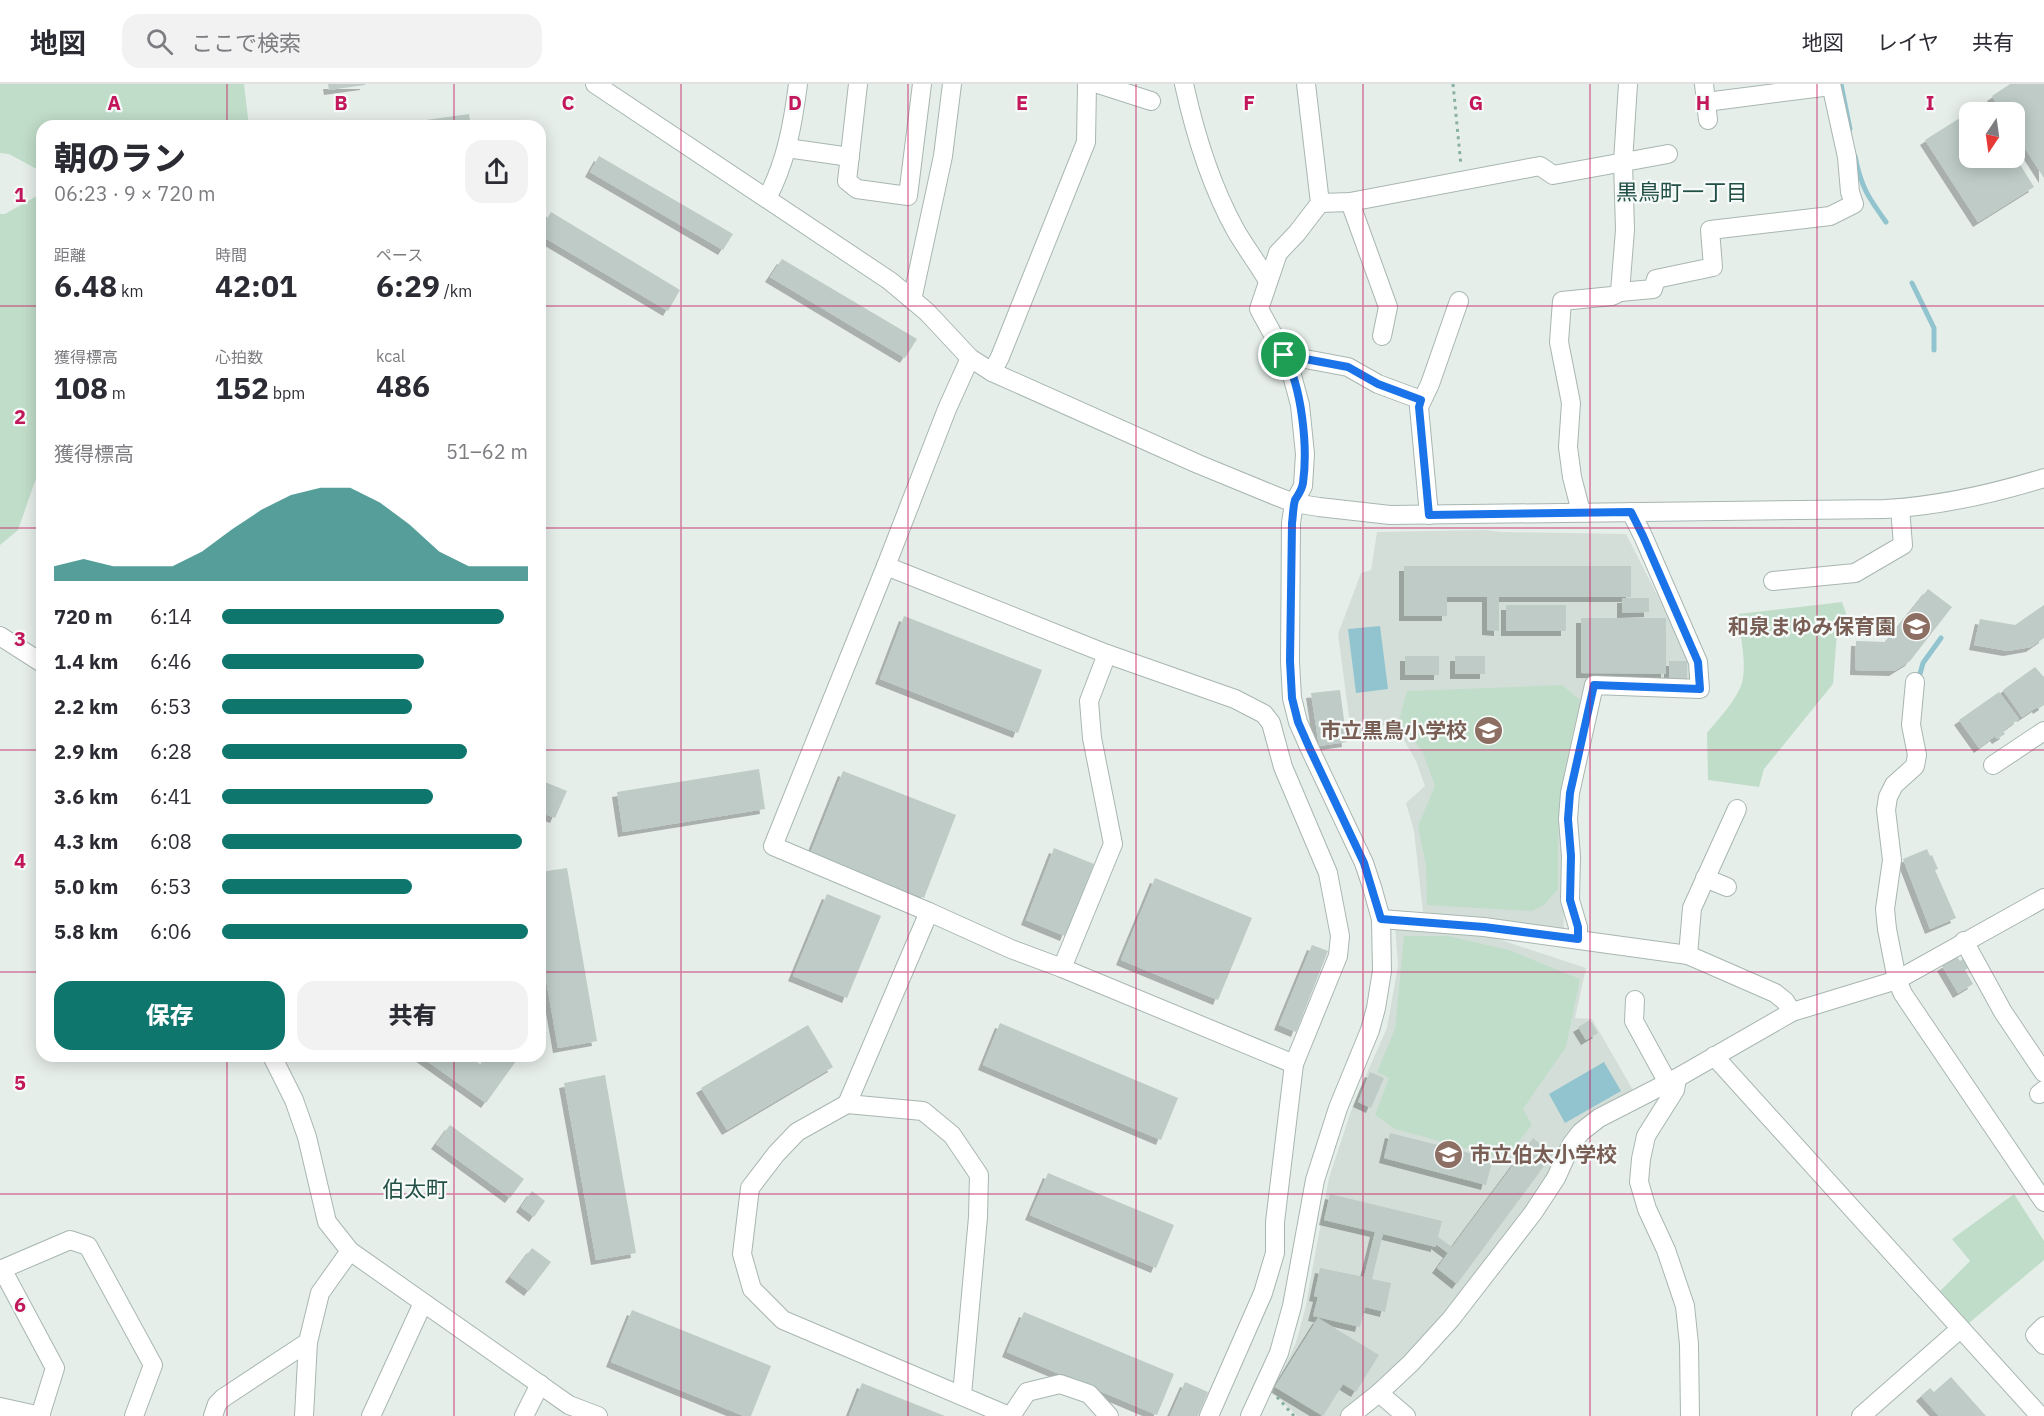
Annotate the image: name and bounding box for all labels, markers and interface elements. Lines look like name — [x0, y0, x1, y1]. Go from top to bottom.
search box — [122, 14, 542, 68]
text: 地図 — [30, 24, 86, 61]
icon: search — [143, 25, 176, 58]
text: ここで検索 — [191, 28, 301, 57]
text: 地図 — [1802, 28, 1844, 56]
text: レイヤ — [1877, 28, 1939, 56]
text: 共有 — [1972, 28, 2014, 56]
text: A — [107, 89, 121, 116]
text: B — [334, 89, 348, 116]
text: C — [561, 89, 575, 116]
text: D — [788, 89, 802, 116]
text: E — [1016, 89, 1028, 116]
text: F — [1243, 89, 1255, 116]
text: G — [1469, 89, 1483, 116]
text: H — [1696, 89, 1710, 116]
text: I — [1926, 89, 1934, 116]
north arrow — [1959, 102, 2025, 168]
map controls — [1959, 102, 2025, 168]
text: 朝のラン — [54, 136, 186, 179]
button: share — [465, 140, 528, 203]
district label: 黒鳥町一丁目 — [1616, 177, 1748, 206]
text: 06:23 · 9 × 720 m — [54, 180, 215, 207]
text: 1 — [14, 181, 26, 208]
text: 距離 — [54, 245, 86, 265]
text: 時間 — [215, 245, 247, 265]
text: ペース — [376, 245, 423, 265]
text: 6.48 — [54, 266, 117, 305]
text: 42:01 — [215, 266, 297, 305]
text: 6:29 — [376, 266, 440, 305]
text: km — [117, 281, 144, 301]
text: /km — [440, 281, 472, 301]
pin — [1258, 329, 1309, 380]
icon: arrive — [1267, 338, 1300, 371]
text: kcal — [376, 346, 405, 366]
text: 獲得標高 — [54, 347, 118, 367]
text: 心拍数 — [215, 347, 263, 367]
text: 486 — [376, 366, 430, 405]
text: 108 — [54, 368, 108, 407]
text: 152 — [215, 368, 269, 407]
text: m — [108, 383, 126, 403]
text: bpm — [269, 383, 305, 403]
text: 2 — [14, 403, 26, 430]
text: 51–62 m — [446, 438, 528, 465]
text: 獲得標高 — [54, 440, 134, 467]
text: 720 m — [54, 603, 113, 630]
text: 6:14 — [150, 603, 192, 630]
school or university icon: 和泉まゆみ保育園 — [1901, 611, 1933, 643]
place label: 和泉まゆみ保育園 — [1728, 612, 1896, 640]
text: 3 — [14, 625, 26, 652]
text: 1.4 km — [54, 648, 118, 675]
text: 6:46 — [150, 648, 192, 675]
text: 2.2 km — [54, 693, 118, 720]
text: 6:53 — [150, 693, 192, 720]
school or university icon: 市立黒鳥小学校 — [1472, 715, 1504, 747]
place label: 市立黒鳥小学校 — [1320, 716, 1467, 744]
text: 2.9 km — [54, 738, 118, 765]
text: 6:28 — [150, 738, 192, 765]
text: 3.6 km — [54, 783, 118, 810]
text: 6:41 — [150, 783, 192, 810]
text: 4.3 km — [54, 828, 118, 855]
text: 6:08 — [150, 828, 192, 855]
text: 4 — [14, 847, 26, 874]
text: 5.0 km — [54, 873, 118, 900]
text: 6:53 — [150, 873, 192, 900]
text: 5.8 km — [54, 918, 118, 945]
text: 6:06 — [150, 918, 192, 945]
button: 保存 — [54, 981, 285, 1050]
button: 共有 — [297, 981, 528, 1050]
text: 5 — [14, 1069, 26, 1096]
school or university icon: 市立伯太小学校 — [1433, 1139, 1465, 1171]
place label: 市立伯太小学校 — [1470, 1140, 1617, 1168]
district label: 伯太町 — [382, 1174, 448, 1203]
text: 6 — [14, 1291, 26, 1318]

